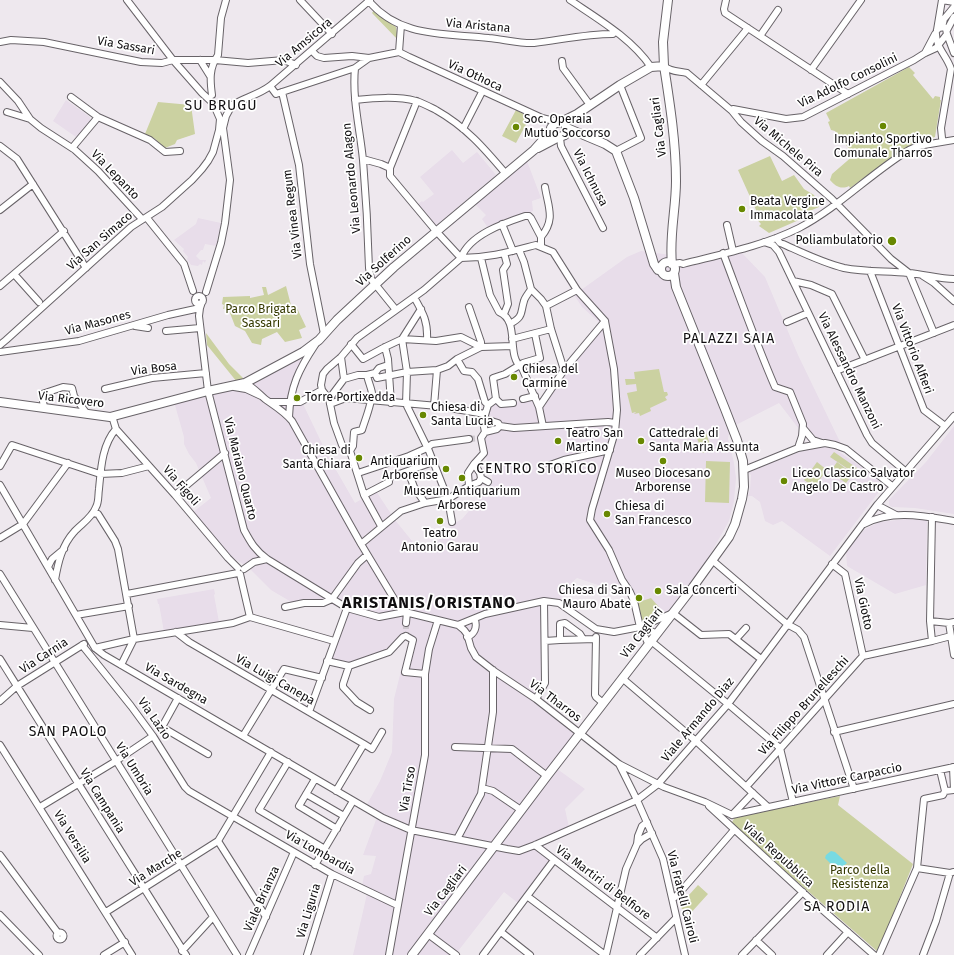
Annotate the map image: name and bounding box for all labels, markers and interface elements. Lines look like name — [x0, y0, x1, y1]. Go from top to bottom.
street label: Via Amsicora — [273, 15, 335, 71]
street label: Via Aristana — [445, 16, 511, 36]
street label: Via Sassari — [96, 34, 156, 58]
street label: Via Adolfo Consolini — [796, 51, 900, 111]
street label: Via Othoca — [445, 57, 505, 95]
street label: Via Cagliari — [648, 96, 670, 158]
district label: SU BRUGU — [185, 98, 257, 114]
place label: Soc. Operaia Mutuo Soccorso — [524, 113, 610, 141]
street label: Via Michele Pira — [750, 114, 826, 180]
marker: Impianto Sportivo Comunale Tharros — [878, 121, 888, 131]
street label: Via Leonardo Alagon — [340, 122, 364, 234]
marker: Soc. Operaia Mutuo Soccorso — [511, 122, 521, 132]
place label: Impianto Sportivo Comunale Tharros — [834, 133, 932, 161]
street label: Via Lepanto — [88, 147, 142, 203]
street label: Via Ichnusa — [569, 147, 611, 209]
street label: Via Vinea Regum — [280, 168, 306, 260]
place label: Beata Vergine Immacolata — [750, 195, 825, 223]
marker: Beata Vergine Immacolata — [737, 204, 747, 214]
street label: Via San Simaco — [64, 209, 136, 273]
street label: Via Solferino — [353, 232, 415, 290]
place label: Poliambulatorio — [795, 234, 883, 248]
marker: Poliambulatorio — [886, 235, 898, 247]
street label: Via Vittorio Alfieri — [888, 302, 936, 396]
park label: Parco Brigata Sassari — [225, 303, 297, 331]
street label: Via Masones — [64, 307, 132, 339]
street label: Via Alessandro Manzoni — [814, 310, 884, 432]
district label: PALAZZI SAIA — [683, 331, 775, 347]
street label: Via Bosa — [130, 359, 178, 379]
place label: Chiesa del Carmine — [522, 363, 578, 391]
marker: Chiesa del Carmine — [509, 372, 519, 382]
street label: Via Ricovero — [37, 389, 105, 411]
place label: Torre Portixedda — [305, 391, 395, 405]
marker: Torre Portixedda — [292, 393, 302, 403]
place label: Chiesa di Santa Lucia — [431, 401, 493, 429]
marker: Chiesa di Santa Lucia — [418, 410, 428, 420]
street label: Via Mariano Quarto — [220, 416, 260, 522]
place label: Teatro San Martino — [566, 427, 623, 455]
place label: Cattedrale di Santa Maria Assunta — [649, 427, 759, 455]
marker: Teatro San Martino — [553, 436, 563, 446]
marker: Cattedrale di Santa Maria Assunta — [636, 436, 646, 446]
place label: Chiesa di Santa Chiara — [283, 444, 351, 472]
marker: Chiesa di Santa Chiara — [354, 453, 364, 463]
place label: Antiquarium Arborense — [370, 455, 438, 483]
marker: Museo Diocesano Arborense — [658, 456, 668, 466]
district label: CENTRO STORICO — [476, 461, 598, 477]
street label: Via Figoli — [160, 463, 202, 509]
marker: Antiquarium Arborense — [441, 464, 451, 474]
place label: Museo Diocesano Arborense — [616, 467, 710, 495]
place label: Liceo Classico Salvator Angelo De Castro — [792, 467, 915, 495]
marker: Museum Antiquarium Arborese — [457, 473, 467, 483]
marker: Liceo Classico Salvator Angelo De Castro — [779, 476, 789, 486]
place label: Museum Antiquarium Arborese — [404, 485, 520, 513]
place label: Chiesa di San Francesco — [615, 500, 692, 528]
marker: Chiesa di San Francesco — [602, 509, 612, 519]
marker: Teatro Antonio Garau — [435, 516, 445, 526]
place label: Teatro Antonio Garau — [401, 527, 479, 555]
street label: Via Giotto — [850, 576, 876, 632]
place label: Chiesa di San Mauro Abate — [558, 584, 631, 612]
place label: Sala Concerti — [666, 584, 737, 598]
marker: Sala Concerti — [653, 586, 663, 596]
marker: Chiesa di San Mauro Abate — [634, 593, 644, 603]
district label: ARISTANIS/ORISTANO — [342, 594, 516, 614]
street label: Via Cagliari — [618, 605, 666, 661]
street label: Via Carnia — [17, 635, 71, 677]
street label: Via Luigi Canepa — [233, 652, 317, 708]
street label: Via Filippo Brunelleschi — [756, 654, 852, 758]
street label: Via Sardegna — [142, 660, 210, 708]
street label: Viale Armando Diaz — [659, 675, 737, 765]
street label: Via Tharros — [526, 677, 584, 725]
street label: Via Lazio — [134, 695, 174, 743]
district label: SAN PAOLO — [29, 724, 107, 740]
street label: Via Umbria — [112, 740, 156, 798]
street label: Via Vittore Carpaccio — [791, 760, 903, 798]
street label: Via Tirso — [397, 765, 419, 813]
street label: Via Campania — [76, 766, 128, 836]
street label: Via Versilia — [50, 808, 94, 866]
street label: Viale Repubblica — [739, 819, 817, 891]
street label: Via Lombardia — [283, 828, 357, 878]
street label: Via Martiri di Belfiore — [553, 843, 653, 923]
street label: Via Marche — [127, 846, 185, 890]
street label: Via Fratelli Cairoli — [664, 849, 700, 945]
street label: Via Cagliari — [422, 863, 470, 919]
street label: Viale Brianza — [241, 864, 283, 934]
park label: Parco della Resistenza — [830, 864, 890, 892]
street label: Via Liguria — [294, 882, 324, 940]
district label: SA RODIA — [804, 899, 870, 915]

